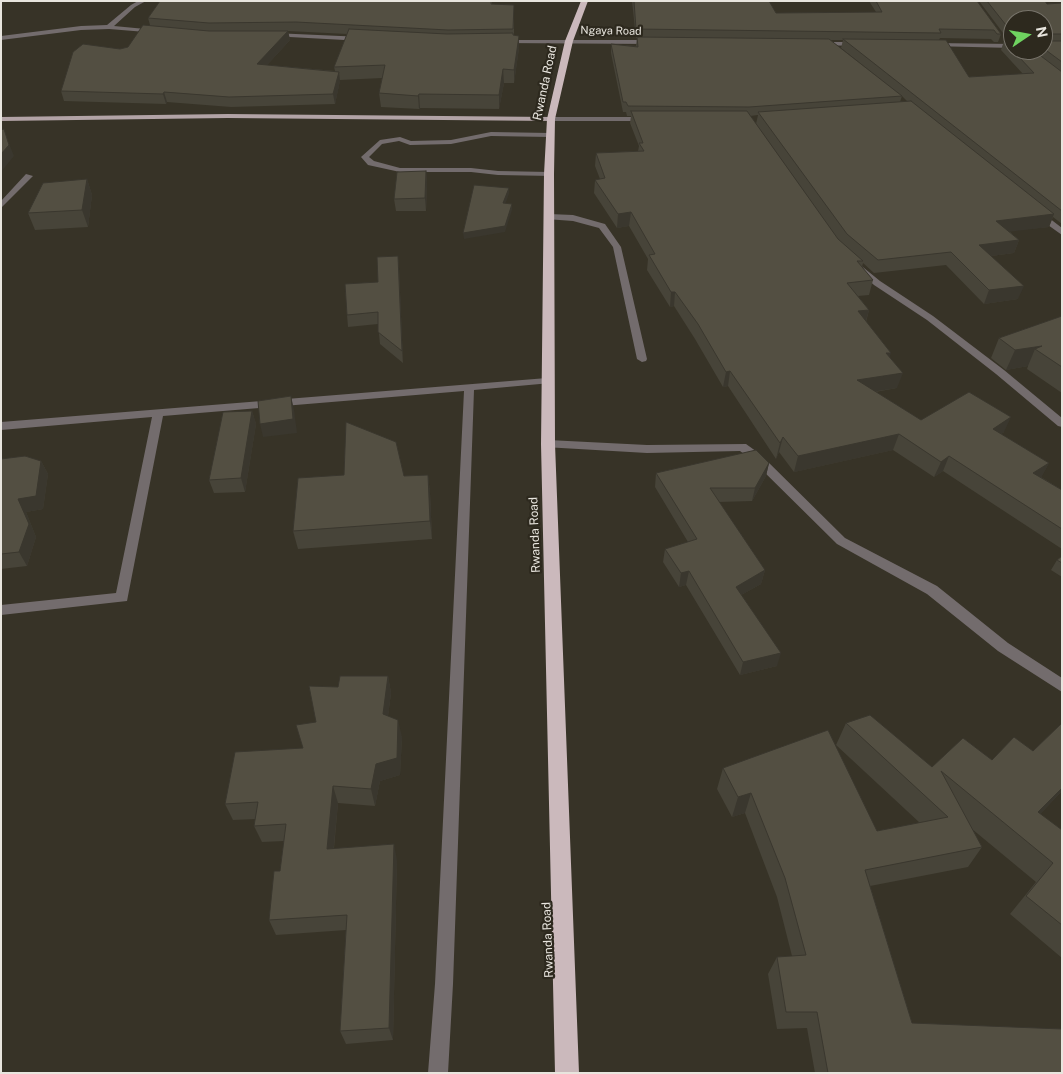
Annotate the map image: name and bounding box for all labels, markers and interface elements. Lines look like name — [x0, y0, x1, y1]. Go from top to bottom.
north arrow — [1003, 10, 1053, 60]
street label: Ngaya Road — [580, 24, 642, 38]
text: N — [1033, 25, 1051, 39]
street label: Rwanda Road — [530, 44, 560, 122]
street label: Rwanda Road — [526, 497, 544, 573]
street label: Rwanda Road — [539, 902, 557, 978]

